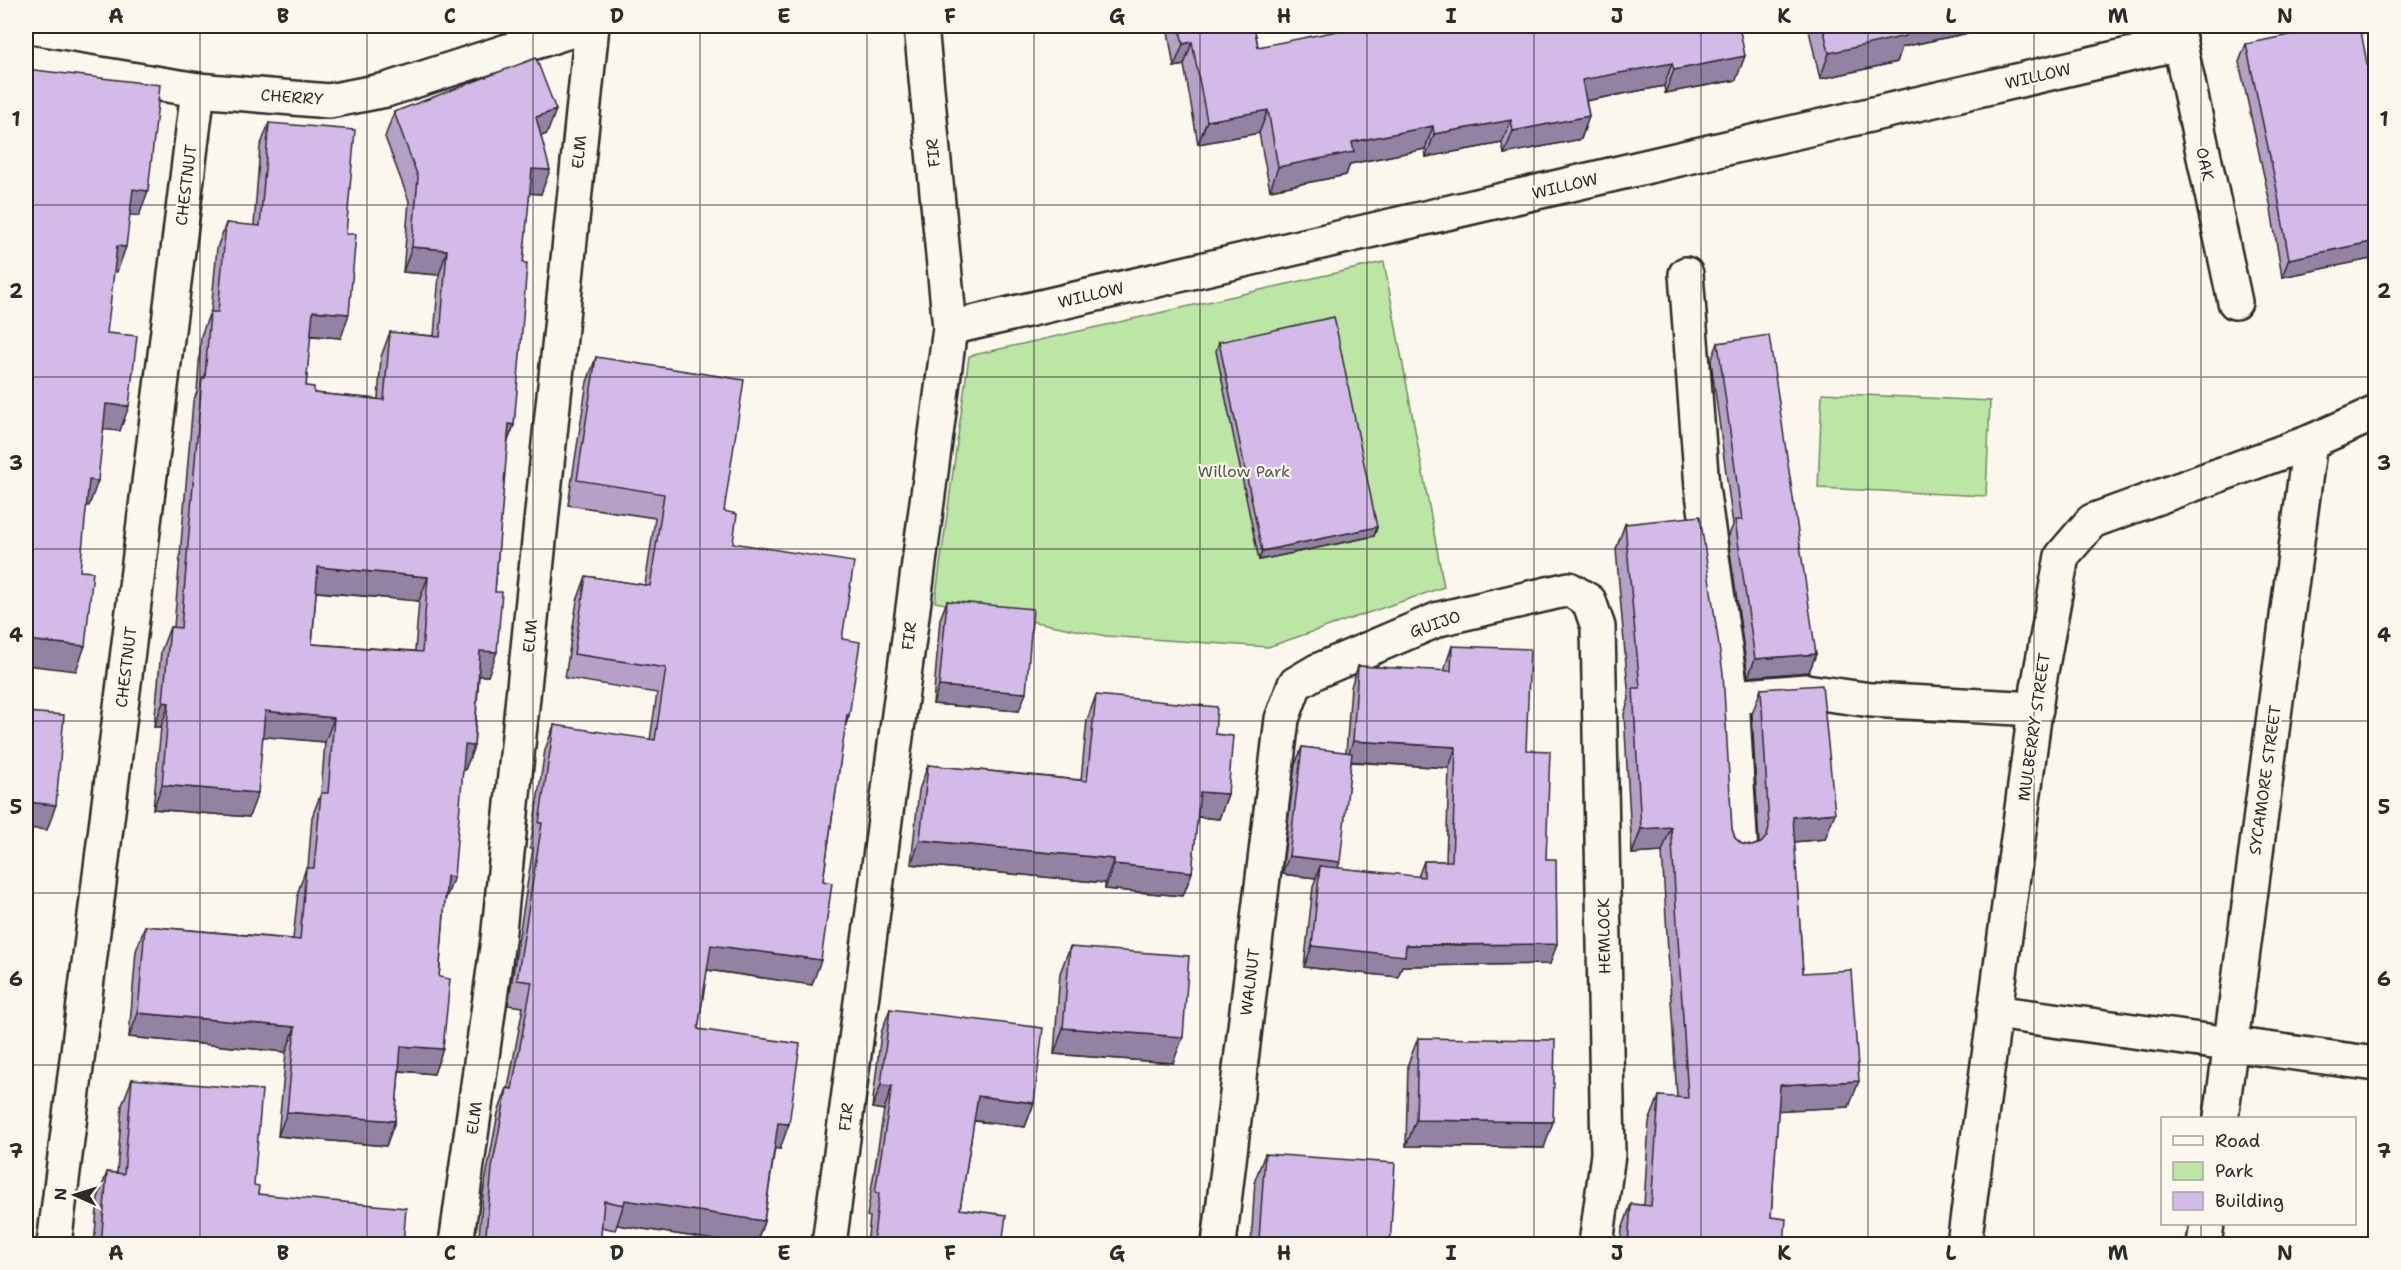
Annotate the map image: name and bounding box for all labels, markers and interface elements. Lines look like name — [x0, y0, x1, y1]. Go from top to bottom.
text: A — [108, 3, 124, 29]
text: B — [277, 3, 289, 29]
text: C — [444, 3, 456, 29]
text: D — [610, 3, 624, 29]
text: E — [777, 3, 791, 29]
text: F — [944, 3, 956, 29]
text: G — [1109, 3, 1125, 29]
text: H — [1277, 3, 1291, 29]
text: I — [1445, 3, 1457, 29]
text: J — [1611, 3, 1624, 29]
text: K — [1777, 3, 1791, 29]
text: L — [1946, 3, 1957, 29]
text: M — [2108, 3, 2129, 29]
text: N — [2277, 3, 2293, 29]
street label: WILLOW — [2003, 58, 2073, 94]
street label: CHERRY — [260, 84, 324, 110]
text: 1 — [11, 106, 21, 132]
text: 1 — [2379, 106, 2389, 132]
street label: ELM — [567, 134, 591, 170]
street label: FIR — [921, 138, 945, 168]
street label: CHESTNUT — [171, 143, 201, 227]
street label: OAK — [2191, 145, 2219, 183]
street label: WILLOW — [1530, 168, 1600, 204]
street label: WILLOW — [1056, 277, 1126, 313]
text: 2 — [9, 278, 23, 304]
text: 2 — [2377, 278, 2391, 304]
text: 3 — [9, 450, 23, 476]
text: 3 — [2377, 450, 2391, 476]
park label: Willow Park — [1198, 461, 1290, 482]
street label: GUIJO — [1407, 606, 1463, 642]
street label: ELM — [518, 618, 542, 654]
street label: FIR — [897, 621, 921, 651]
text: 4 — [9, 622, 23, 648]
text: 4 — [2377, 622, 2391, 648]
street label: CHESTNUT — [111, 625, 141, 709]
street label: MULBERRY STREET — [2013, 651, 2055, 803]
street label: SYCAMORE STREET — [2244, 704, 2286, 856]
text: 5 — [10, 794, 22, 820]
text: 5 — [2378, 794, 2390, 820]
street label: HEMLOCK — [1593, 897, 1615, 974]
street label: WALNUT — [1235, 947, 1265, 1017]
text: 6 — [9, 966, 23, 992]
text: 6 — [2377, 966, 2391, 992]
street label: ELM — [461, 1100, 487, 1136]
street label: FIR — [834, 1102, 858, 1132]
legend — [2161, 1117, 2356, 1225]
text: Road — [2215, 1129, 2260, 1153]
text: 7 — [9, 1138, 23, 1164]
text: 7 — [2377, 1138, 2391, 1164]
text: Park — [2215, 1159, 2254, 1183]
north arrow — [45, 1165, 105, 1225]
text: N — [50, 1187, 71, 1201]
text: Building — [2215, 1189, 2284, 1213]
text: A — [108, 1240, 124, 1266]
text: B — [277, 1240, 289, 1266]
text: C — [444, 1240, 456, 1266]
text: D — [610, 1240, 624, 1266]
text: E — [777, 1240, 791, 1266]
text: F — [944, 1240, 956, 1266]
text: G — [1109, 1240, 1125, 1266]
text: H — [1277, 1240, 1291, 1266]
text: I — [1445, 1240, 1457, 1266]
text: J — [1611, 1240, 1624, 1266]
text: K — [1777, 1240, 1791, 1266]
text: L — [1946, 1240, 1957, 1266]
text: M — [2108, 1240, 2129, 1266]
text: N — [2277, 1240, 2293, 1266]

